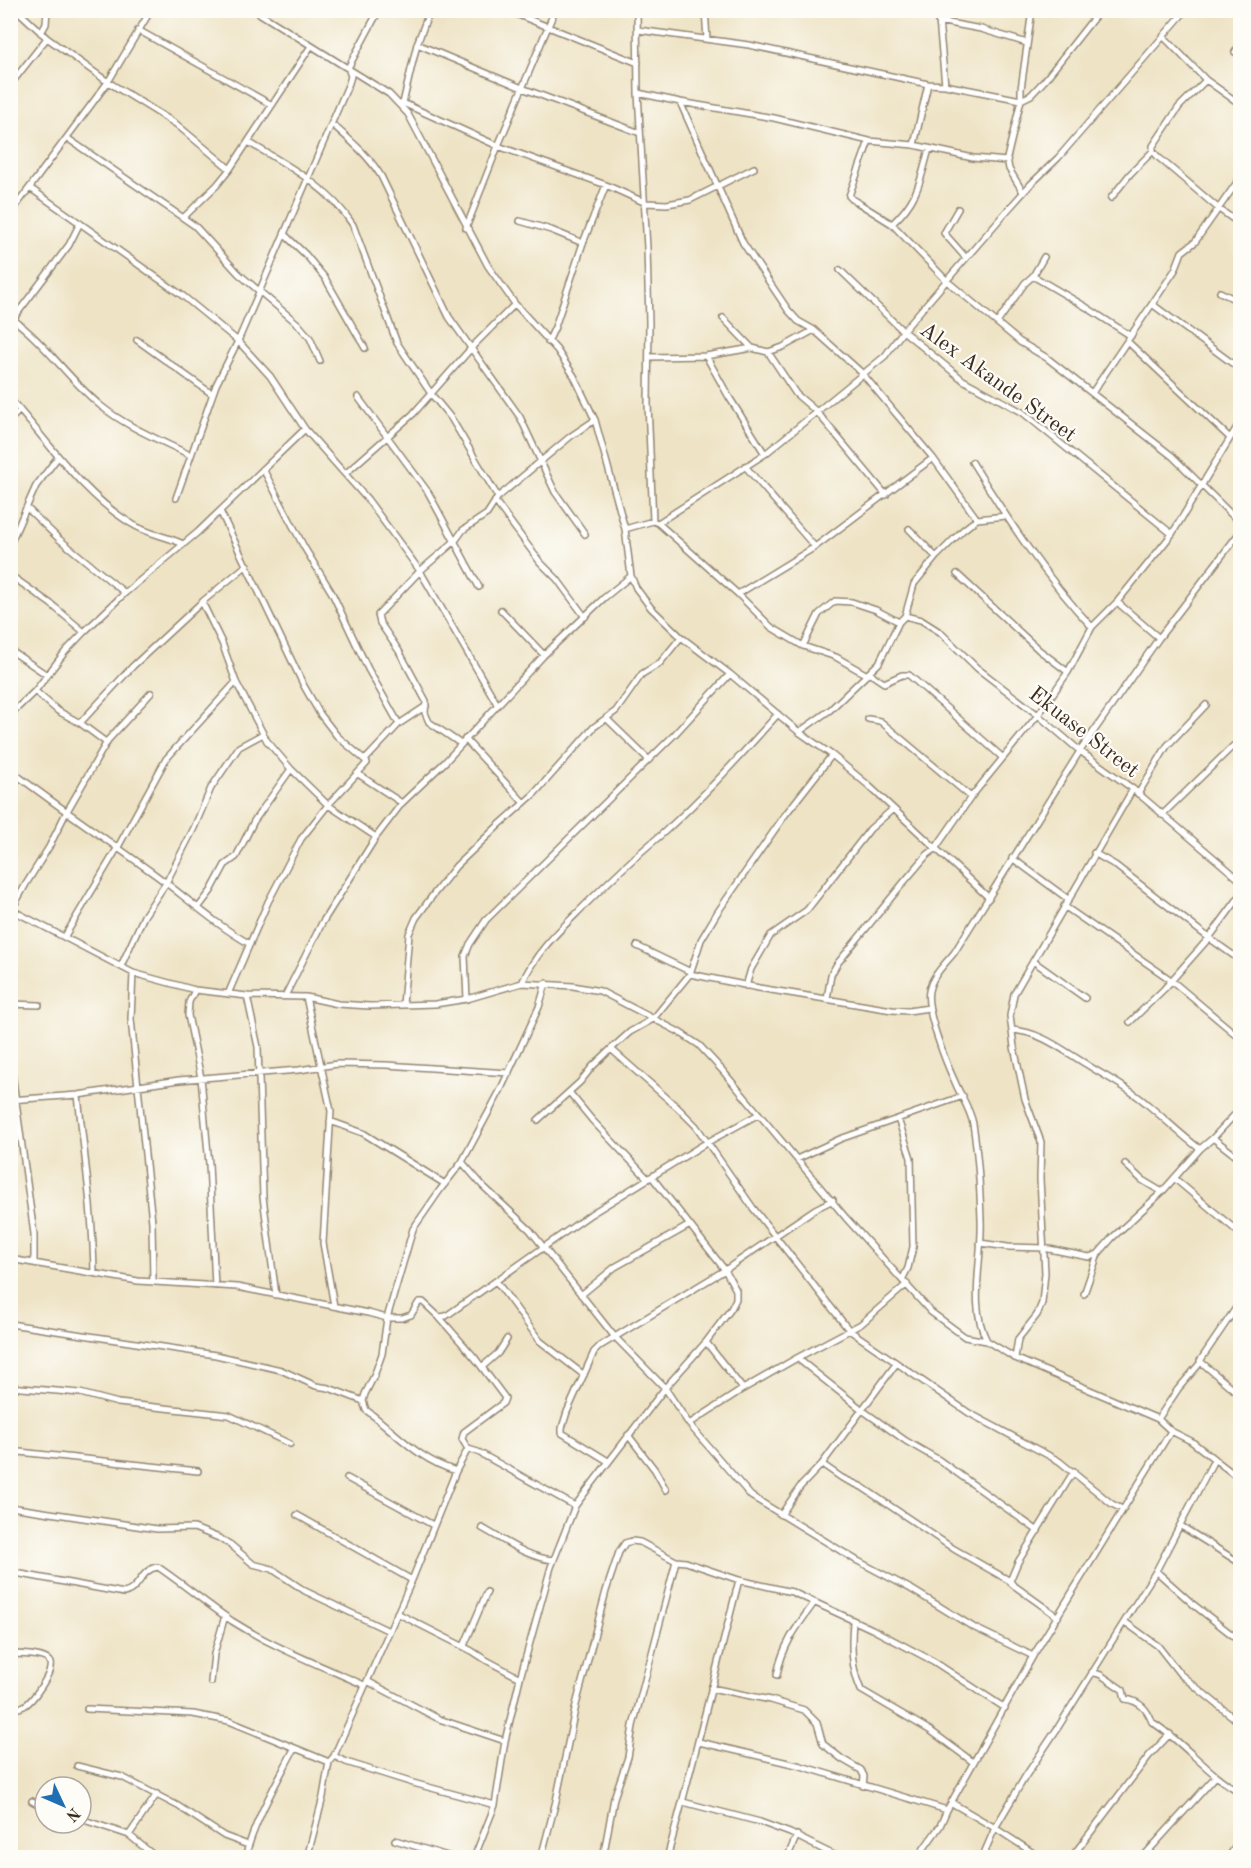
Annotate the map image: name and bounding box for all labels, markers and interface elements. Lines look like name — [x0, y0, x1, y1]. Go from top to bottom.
street label: Alex Akande Street — [916, 319, 1080, 447]
street label: Ekuase Street — [1024, 683, 1143, 782]
north arrow — [33, 1775, 93, 1835]
text: N — [62, 1804, 82, 1825]

